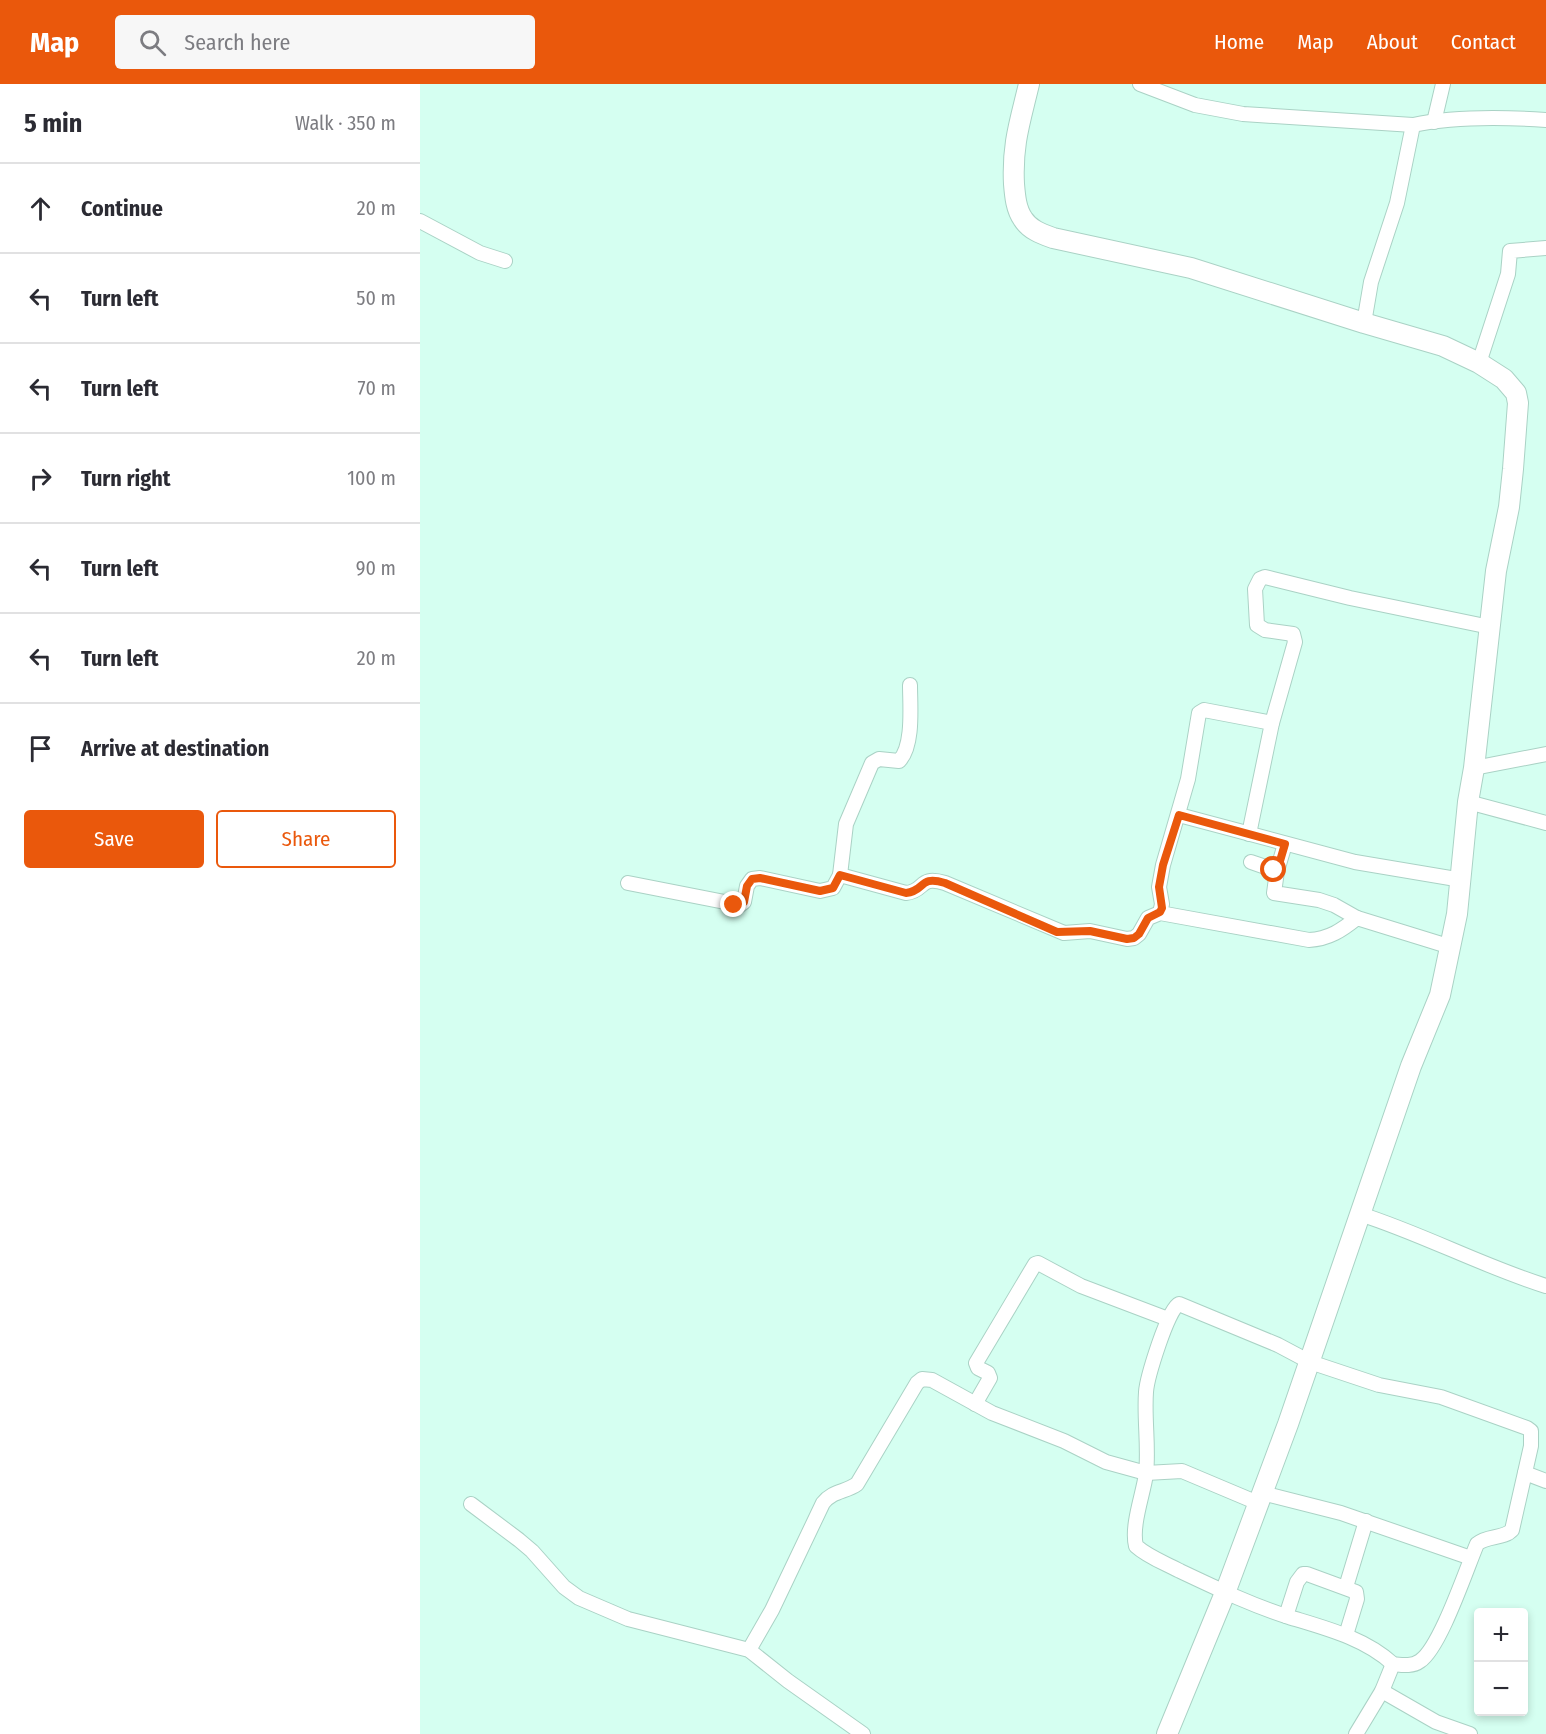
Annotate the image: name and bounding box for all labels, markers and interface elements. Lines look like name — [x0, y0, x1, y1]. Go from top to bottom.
search box — [115, 15, 535, 69]
text: Map — [30, 26, 79, 59]
icon: search — [136, 26, 169, 59]
text: Search here — [184, 29, 290, 56]
text: Home — [1214, 29, 1264, 55]
text: Map — [1297, 29, 1334, 55]
text: About — [1367, 29, 1418, 55]
text: Contact — [1451, 29, 1516, 55]
text: 5 min — [24, 108, 82, 139]
text: Walk · 350 m — [295, 111, 396, 135]
icon: ahead — [24, 192, 57, 225]
text: Continue — [81, 195, 163, 222]
text: 20 m — [357, 196, 396, 220]
icon: left — [24, 282, 57, 315]
text: Turn left — [81, 285, 159, 312]
text: 50 m — [356, 286, 396, 310]
icon: left — [24, 372, 57, 405]
text: Turn left — [81, 375, 159, 402]
text: 70 m — [358, 376, 396, 400]
icon: right — [24, 462, 57, 495]
text: Turn right — [81, 465, 170, 492]
text: 100 m — [347, 466, 396, 490]
icon: left — [24, 552, 57, 585]
text: Turn left — [81, 555, 159, 582]
text: 90 m — [356, 556, 396, 580]
icon: left — [24, 642, 57, 675]
text: Turn left — [81, 645, 159, 672]
text: 20 m — [357, 646, 396, 670]
icon: arrive — [24, 732, 57, 765]
text: Arrive at destination — [81, 735, 269, 762]
button: Save — [24, 810, 204, 868]
button: Share — [216, 810, 396, 868]
route start — [1260, 856, 1286, 882]
route end — [720, 891, 746, 917]
map controls — [1474, 1608, 1528, 1716]
button: + — [1474, 1608, 1528, 1662]
button: − — [1474, 1662, 1528, 1716]

